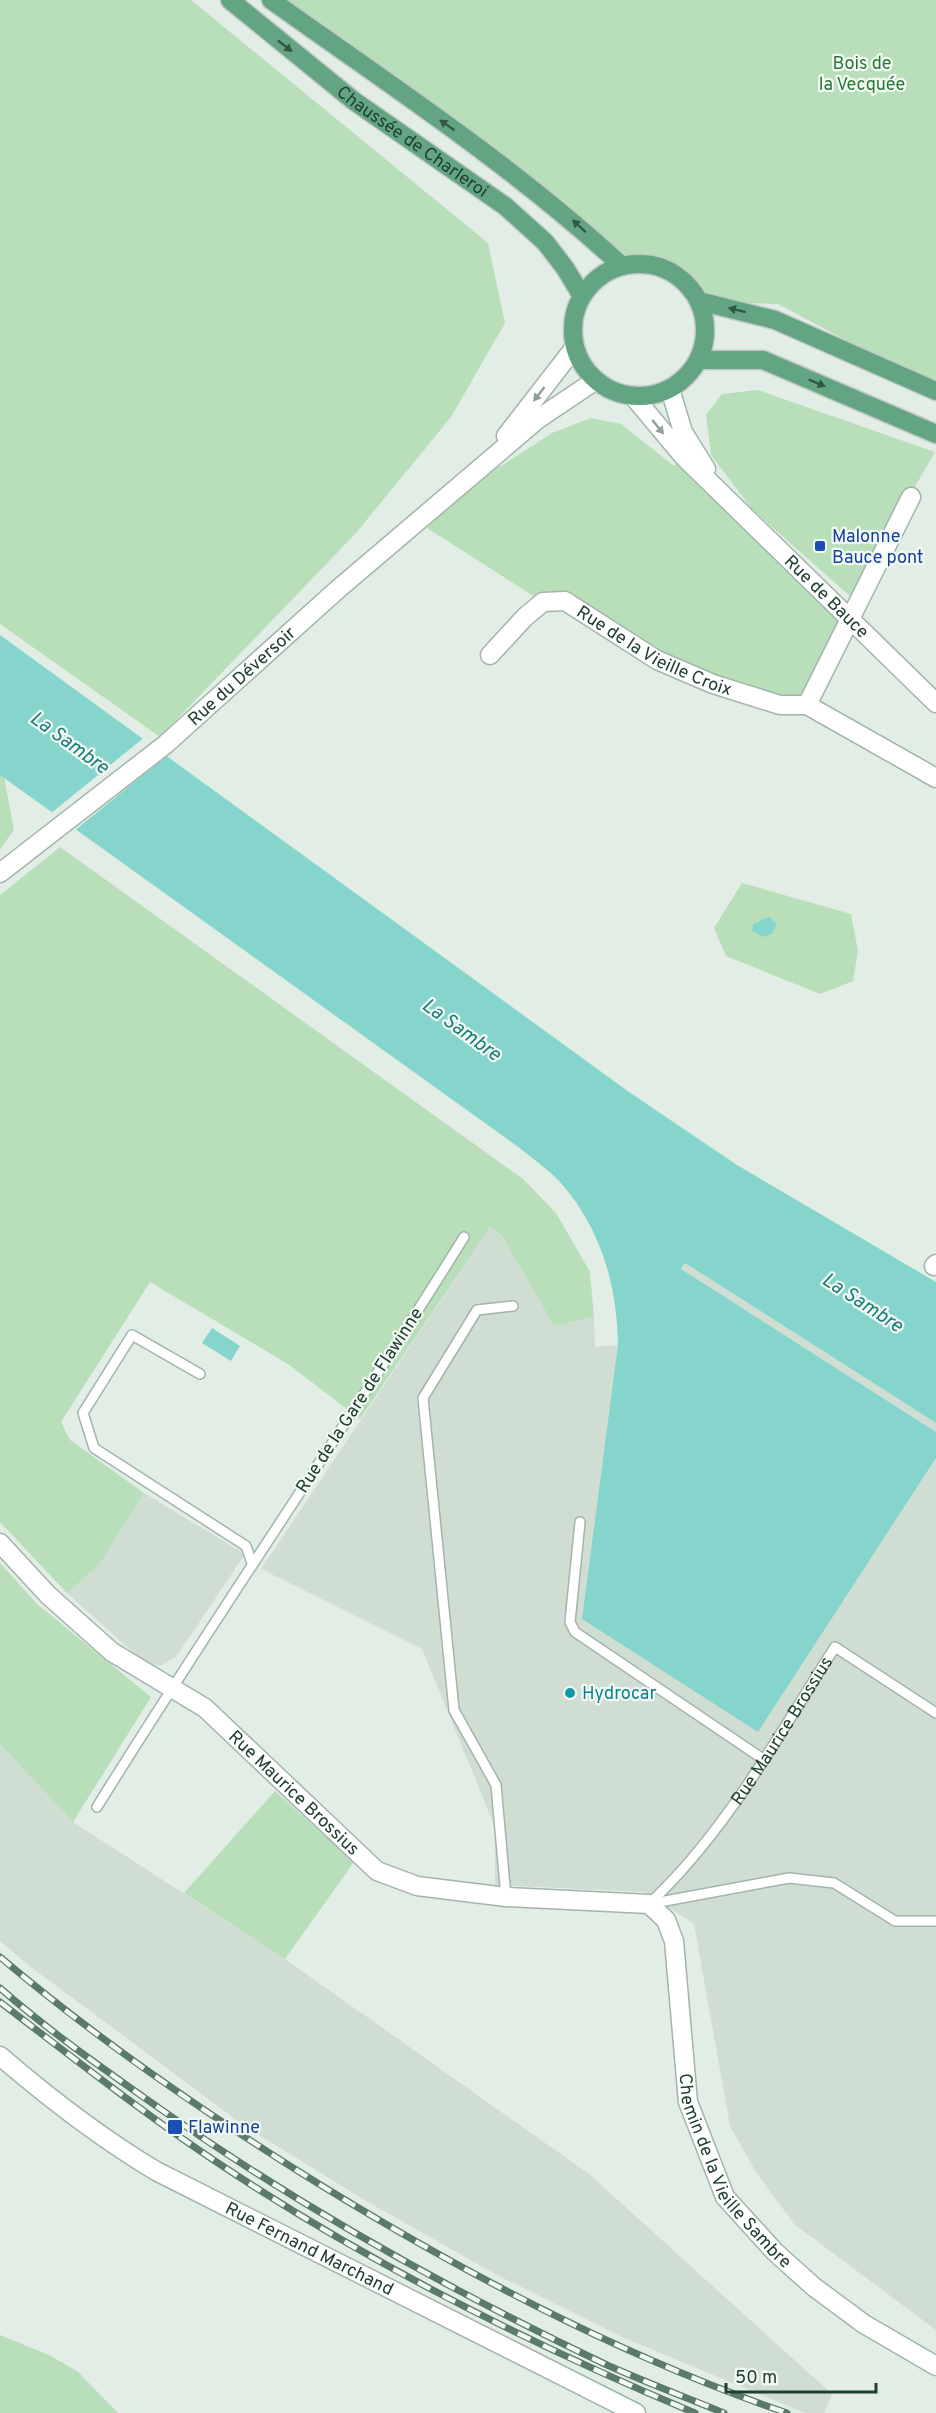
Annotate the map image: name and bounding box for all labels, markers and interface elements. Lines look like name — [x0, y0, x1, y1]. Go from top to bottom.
one-way arrow — [277, 39, 293, 52]
park label: Bois de la Vecquée — [819, 53, 905, 97]
street label: Chaussée de Charleroi — [331, 81, 492, 204]
one-way arrow — [439, 119, 455, 131]
one-way arrow — [571, 219, 586, 233]
one-way arrow — [728, 305, 746, 315]
one-way arrow — [808, 378, 826, 388]
one-way arrow — [534, 386, 546, 401]
one-way arrow — [651, 419, 664, 435]
place label: Malonne Bauce pont — [832, 526, 924, 570]
marker: Malonne Bauce pont — [813, 539, 827, 553]
street label: Rue de Bauce — [778, 551, 873, 644]
street label: Rue de la Vieille Croix — [572, 601, 735, 702]
street label: Rue du Déversoir — [184, 622, 301, 732]
water label: La Sambre — [24, 706, 114, 782]
water label: La Sambre — [416, 993, 506, 1069]
water label: La Sambre — [816, 1268, 908, 1340]
street label: Rue de la Gare de Flawinne — [292, 1304, 429, 1498]
street label: Rue Maurice Brossius — [727, 1653, 839, 1810]
place label: Hydrocar — [582, 1683, 657, 1706]
marker: Hydrocar — [563, 1686, 577, 1700]
street label: Rue Maurice Brossius — [223, 1726, 364, 1861]
street label: Chemin de la Vieille Sambre — [673, 2072, 796, 2274]
place label: Flawinne — [188, 2117, 260, 2140]
marker: Flawinne — [166, 2118, 184, 2136]
street label: Rue Fernand Marchand — [221, 2198, 397, 2302]
scale bar — [726, 2356, 876, 2394]
text: 50 m — [735, 2367, 777, 2390]

